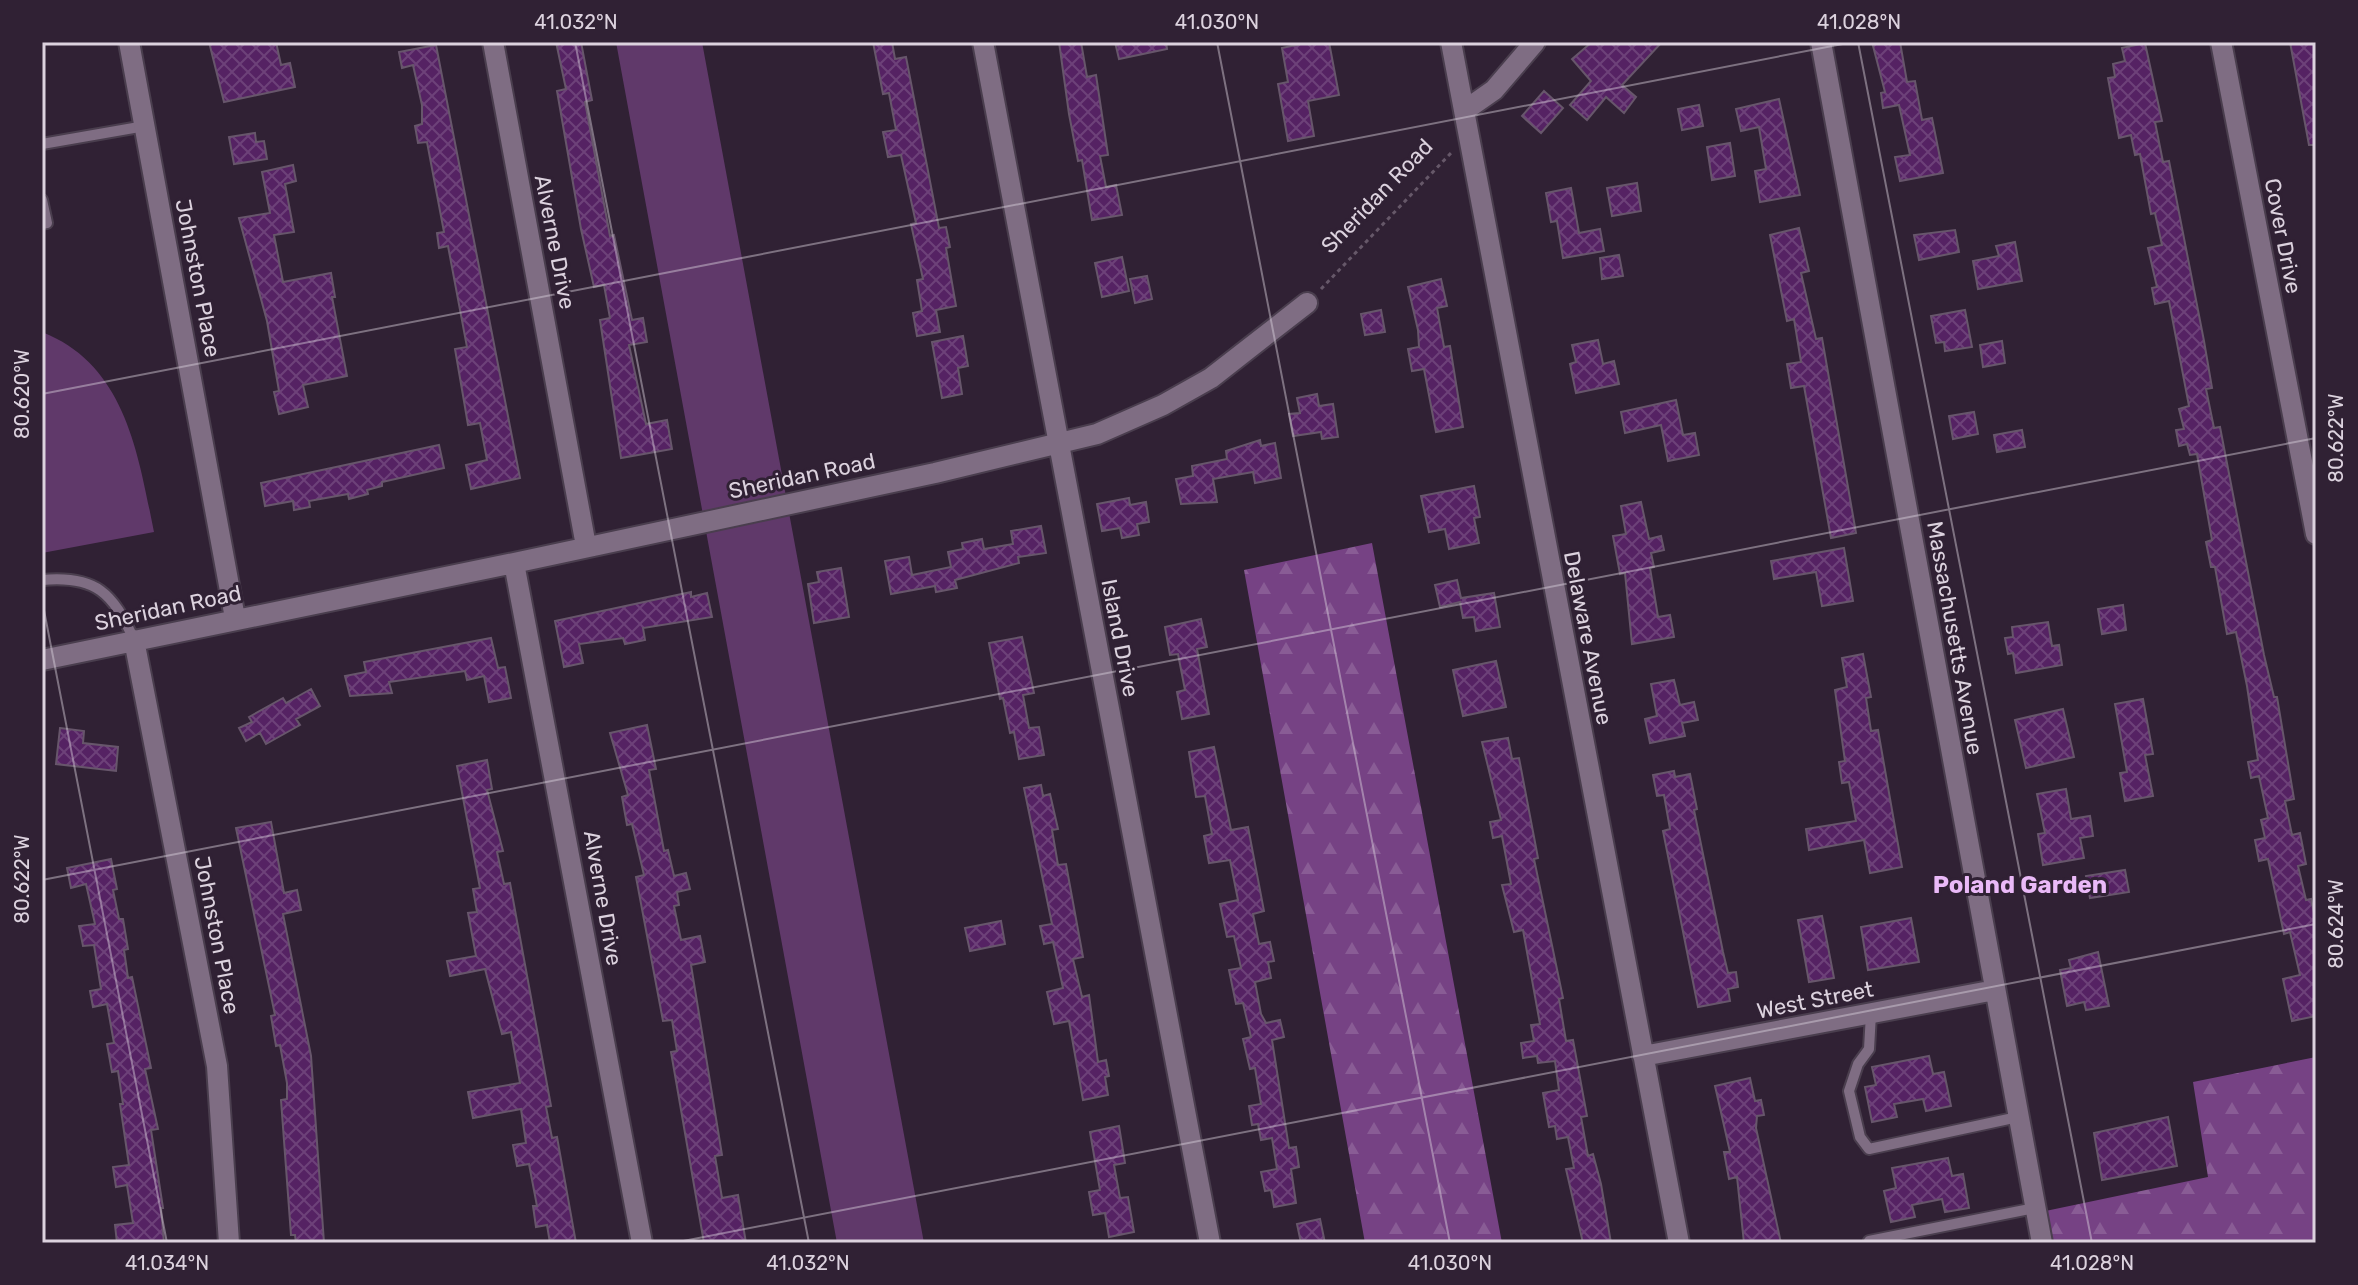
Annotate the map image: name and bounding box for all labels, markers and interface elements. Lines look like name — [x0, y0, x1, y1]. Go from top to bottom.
text: 41.032°N — [534, 10, 618, 34]
text: 41.030°N — [1175, 10, 1259, 34]
text: 41.028°N — [1817, 10, 1901, 34]
street label: Sheridan Road — [1315, 133, 1439, 259]
street label: Alverne Drive — [529, 172, 581, 312]
street label: Cover Drive — [2259, 176, 2307, 296]
street label: Johnston Place — [169, 197, 227, 359]
text: 80.620°W — [10, 349, 34, 439]
text: 80.622°W — [2324, 393, 2348, 483]
street label: Sheridan Road — [726, 447, 878, 505]
street label: Massachusetts Avenue — [1921, 519, 1989, 757]
street label: Delaware Avenue — [1558, 549, 1618, 727]
street label: Island Drive — [1095, 577, 1145, 699]
street label: Sheridan Road — [92, 579, 244, 637]
street label: Alverne Drive — [578, 828, 628, 968]
text: 80.622°W — [10, 834, 34, 924]
street label: Johnston Place — [188, 854, 246, 1016]
district label: Poland Garden — [1933, 871, 2107, 899]
text: 80.624°W — [2324, 879, 2348, 969]
street label: West Street — [1754, 975, 1876, 1025]
text: 41.034°N — [125, 1251, 209, 1275]
text: 41.032°N — [766, 1251, 850, 1275]
text: 41.030°N — [1408, 1251, 1492, 1275]
text: 41.028°N — [2050, 1251, 2134, 1275]

